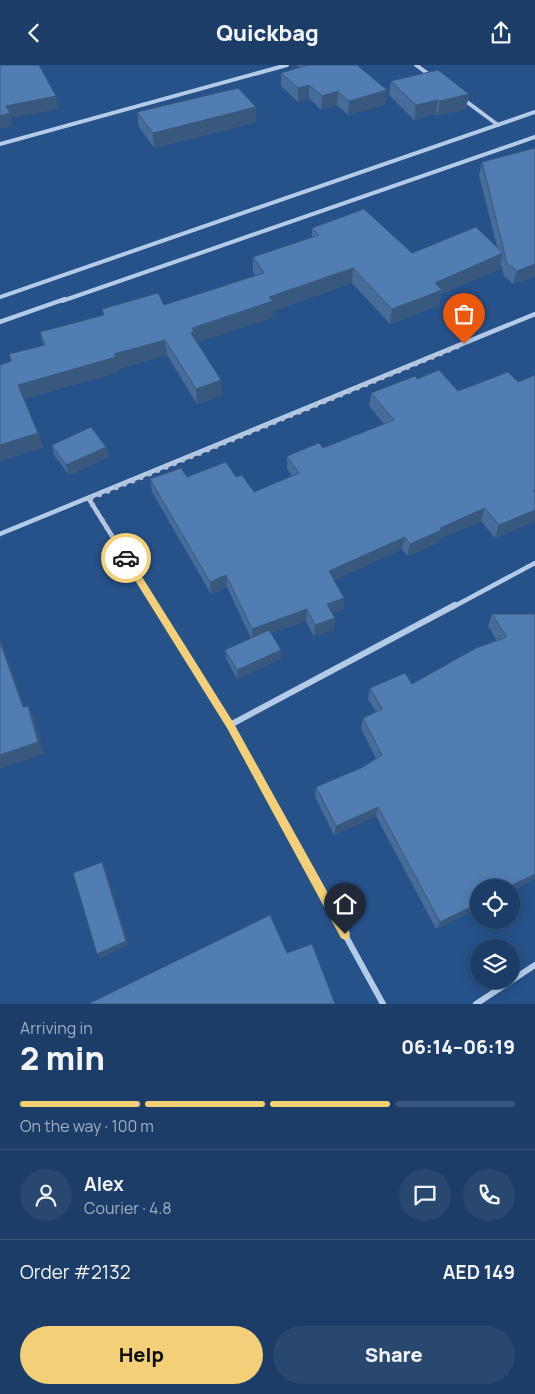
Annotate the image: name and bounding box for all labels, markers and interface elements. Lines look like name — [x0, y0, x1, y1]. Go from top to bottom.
text: Quickbag — [216, 18, 319, 48]
icon: back — [20, 19, 48, 47]
icon: share — [487, 19, 515, 47]
pin — [443, 293, 485, 344]
icon: bag — [450, 300, 478, 328]
courier — [101, 533, 151, 583]
icon: car — [112, 544, 140, 572]
map controls — [470, 879, 520, 989]
button: locate — [470, 879, 520, 929]
pin — [324, 883, 366, 934]
icon: home — [331, 890, 359, 918]
button: layers — [470, 939, 520, 989]
text: Arriving in — [20, 1017, 93, 1039]
text: 06:14–06:19 — [401, 1034, 515, 1060]
text: 2 min — [20, 1036, 105, 1080]
text: On the way · 100 m — [20, 1115, 154, 1137]
button: person — [20, 1169, 72, 1221]
button: chat — [399, 1169, 451, 1221]
button: phone — [463, 1169, 515, 1221]
text: Alex — [84, 1171, 124, 1197]
text: Courier · 4.8 — [84, 1197, 172, 1219]
text: Order #2132 — [20, 1259, 131, 1285]
text: AED 149 — [443, 1259, 515, 1285]
button: Help — [20, 1326, 263, 1384]
button: Share — [273, 1326, 515, 1384]

